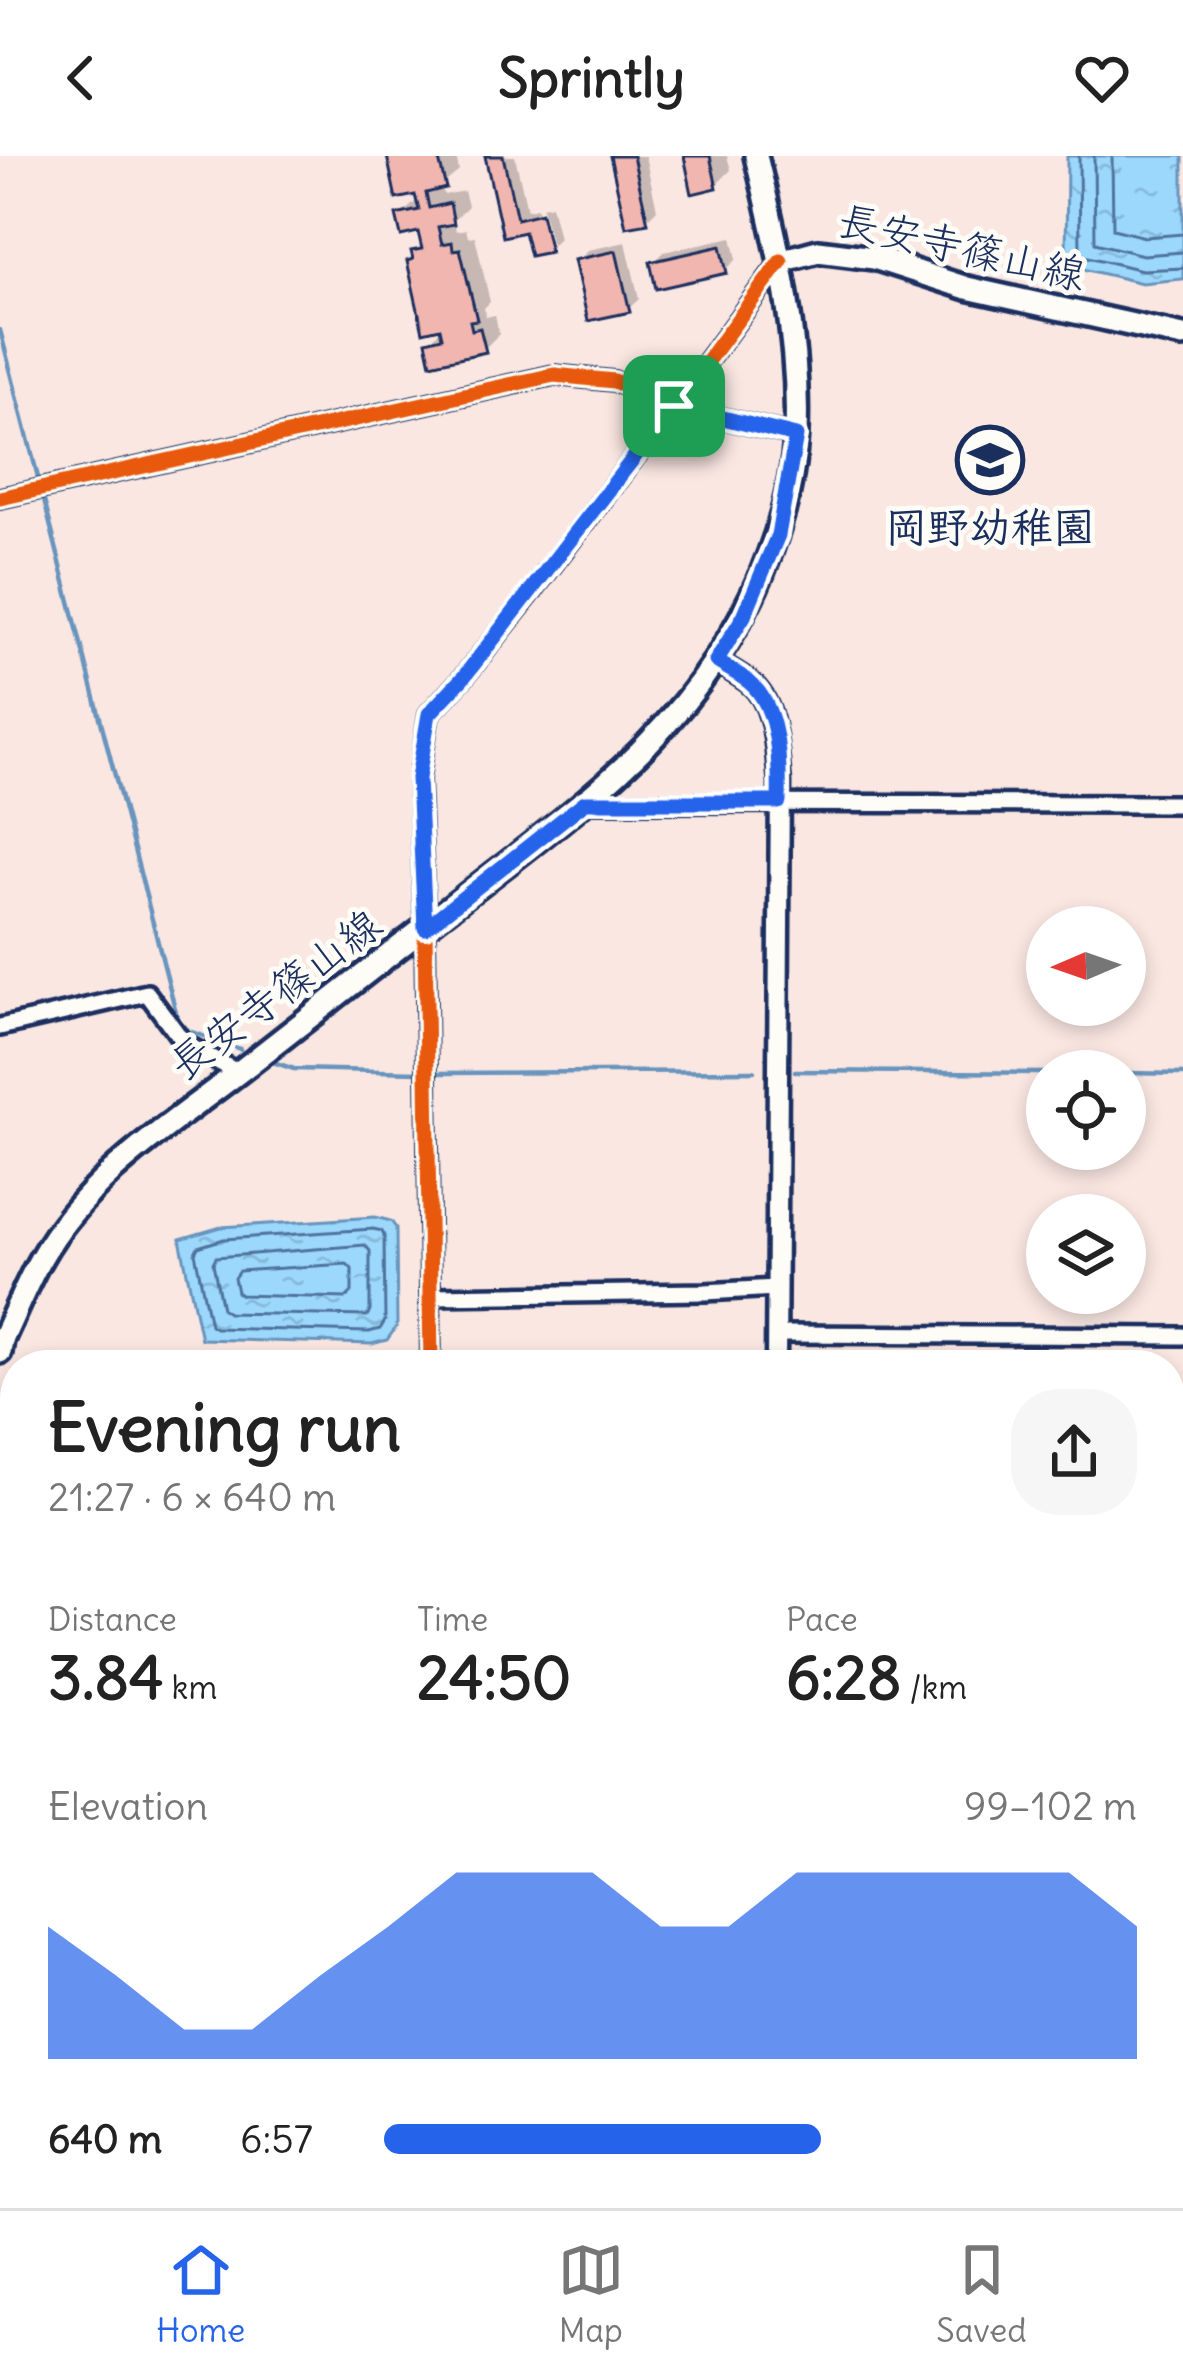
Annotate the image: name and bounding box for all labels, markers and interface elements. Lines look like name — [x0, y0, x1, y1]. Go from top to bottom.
text: Sprintly — [498, 44, 685, 112]
icon: back — [48, 45, 114, 111]
icon: heart — [1069, 45, 1135, 111]
street label: 長安寺篠山線 — [833, 193, 1091, 301]
pin — [623, 355, 725, 457]
icon: arrive — [641, 373, 707, 439]
school or university icon: 岡野幼稚園 — [955, 425, 1025, 495]
place label: 岡野幼稚園 — [885, 501, 1095, 553]
street label: 長安寺篠山線 — [159, 897, 391, 1091]
north arrow — [1026, 906, 1146, 1026]
map controls — [1026, 906, 1146, 1314]
button: locate — [1026, 1050, 1146, 1170]
button: layers — [1026, 1194, 1146, 1314]
text: Evening run — [48, 1386, 401, 1469]
button: share — [1011, 1389, 1137, 1515]
text: 21:27 · 6 × 640 m — [48, 1473, 336, 1522]
text: Distance — [48, 1598, 177, 1640]
text: Time — [417, 1598, 488, 1640]
text: Pace — [786, 1598, 858, 1640]
text: 3.84 — [48, 1640, 164, 1715]
text: 24:50 — [417, 1640, 571, 1715]
text: 6:28 — [786, 1640, 902, 1715]
text: km — [164, 1666, 217, 1708]
text: /km — [902, 1666, 967, 1708]
text: Elevation — [48, 1782, 208, 1831]
text: 99–102 m — [964, 1782, 1137, 1831]
text: 640 m — [48, 2115, 162, 2164]
text: 6:57 — [240, 2115, 313, 2164]
tab: Home — [156, 2237, 245, 2351]
tab: Map — [558, 2237, 624, 2351]
tab: Saved — [936, 2237, 1027, 2351]

